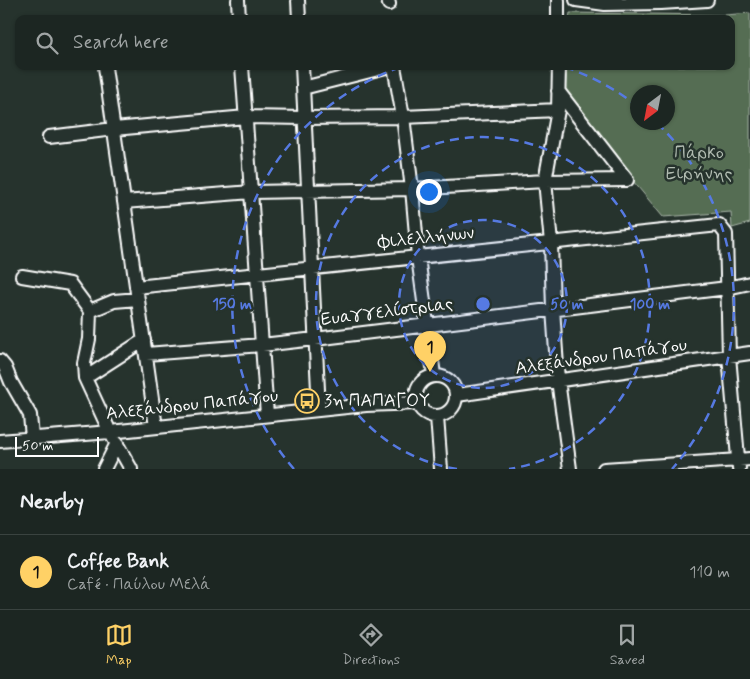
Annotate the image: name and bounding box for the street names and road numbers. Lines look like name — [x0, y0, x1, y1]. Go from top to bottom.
street label: Φιλελλήνων — [376, 221, 475, 255]
street label: Ευαγγελίστριας — [319, 292, 455, 332]
street label: Αλεξάνδρου Παπάγου — [514, 333, 688, 381]
street label: Αλεξάνδρου Παπάγου — [105, 384, 279, 426]

